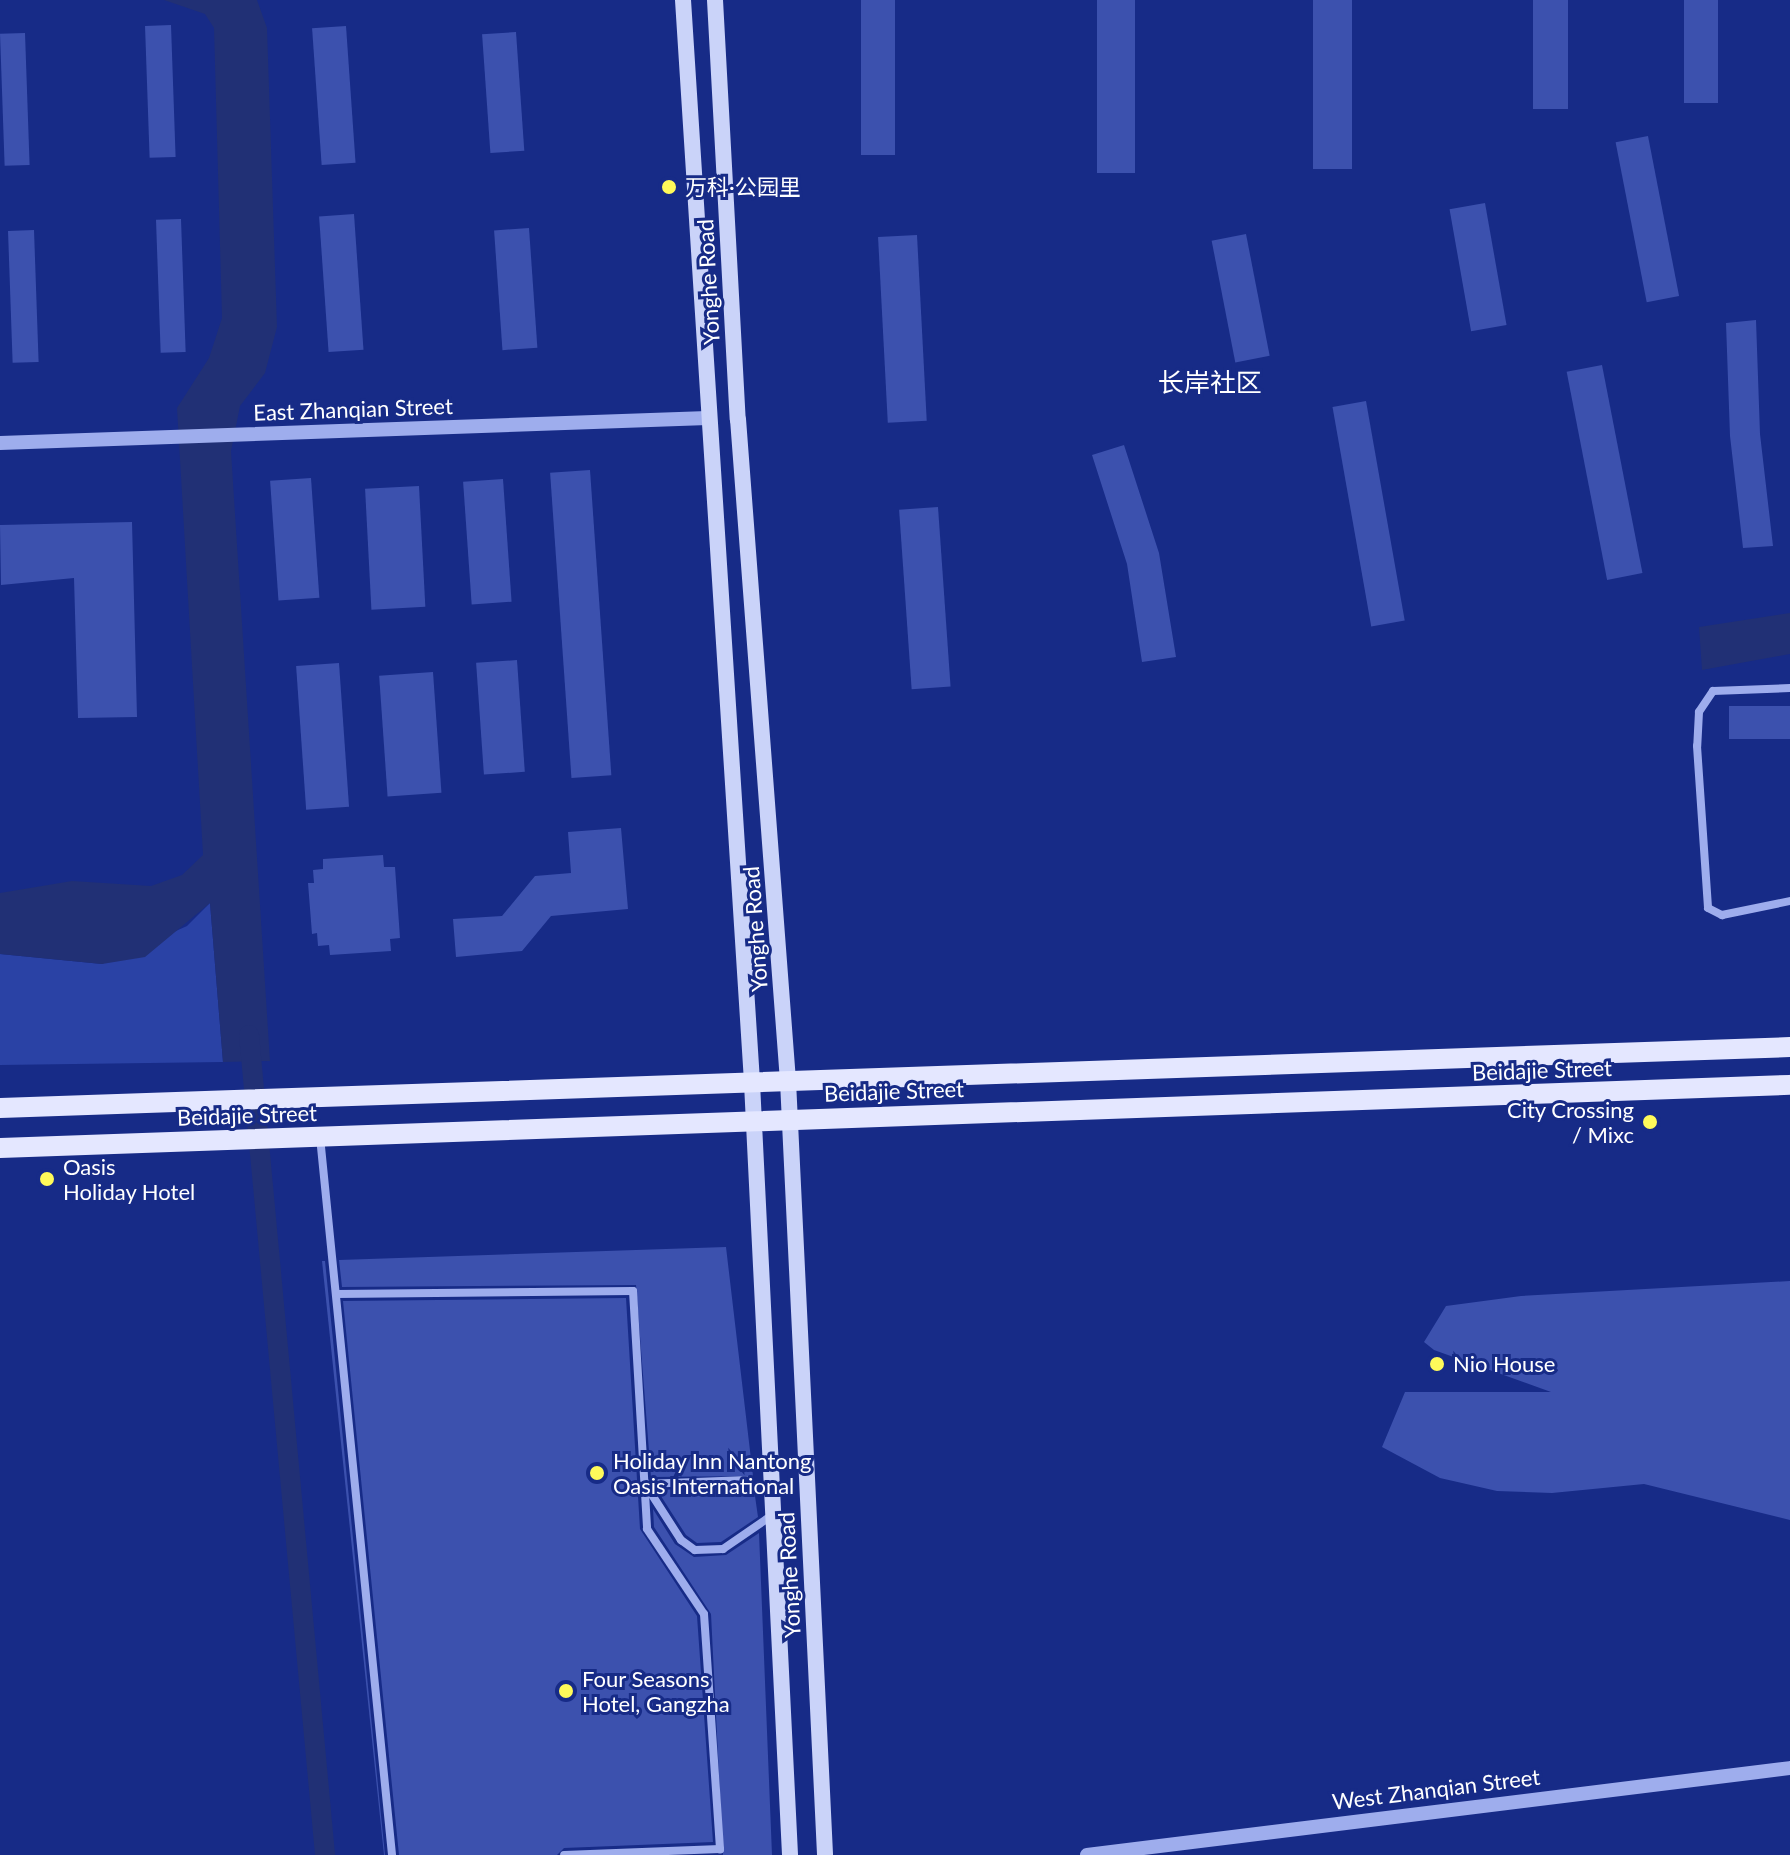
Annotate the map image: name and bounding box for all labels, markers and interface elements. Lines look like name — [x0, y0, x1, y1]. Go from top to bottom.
place label: 万科·公园里 — [685, 174, 801, 200]
marker: 万科·公园里 — [660, 178, 678, 196]
street label: Yonghe Road — [692, 218, 724, 346]
district label: 长岸社区 — [1158, 367, 1262, 399]
street label: East Zhanqian Street — [253, 392, 453, 426]
street label: Yonghe Road — [737, 865, 773, 993]
street label: Beidajie Street — [1472, 1054, 1612, 1086]
street label: Beidajie Street — [824, 1075, 964, 1107]
place label: City Crossing / Mixc — [1506, 1096, 1634, 1148]
street label: Beidajie Street — [177, 1099, 317, 1131]
marker: City Crossing / Mixc — [1641, 1113, 1659, 1131]
place label: Oasis Holiday Hotel — [63, 1153, 196, 1204]
marker: Oasis Holiday Hotel — [38, 1170, 56, 1188]
place label: Nio House — [1453, 1351, 1555, 1377]
marker: Nio House — [1428, 1355, 1446, 1373]
place label: Holiday Inn Nantong Oasis International — [613, 1447, 812, 1498]
marker: Holiday Inn Nantong Oasis International — [588, 1464, 606, 1482]
street label: Yonghe Road — [773, 1511, 805, 1639]
place label: Four Seasons Hotel, Gangzha — [582, 1665, 730, 1716]
marker: Four Seasons Hotel, Gangzha — [557, 1682, 575, 1700]
street label: West Zhanqian Street — [1331, 1763, 1541, 1815]

